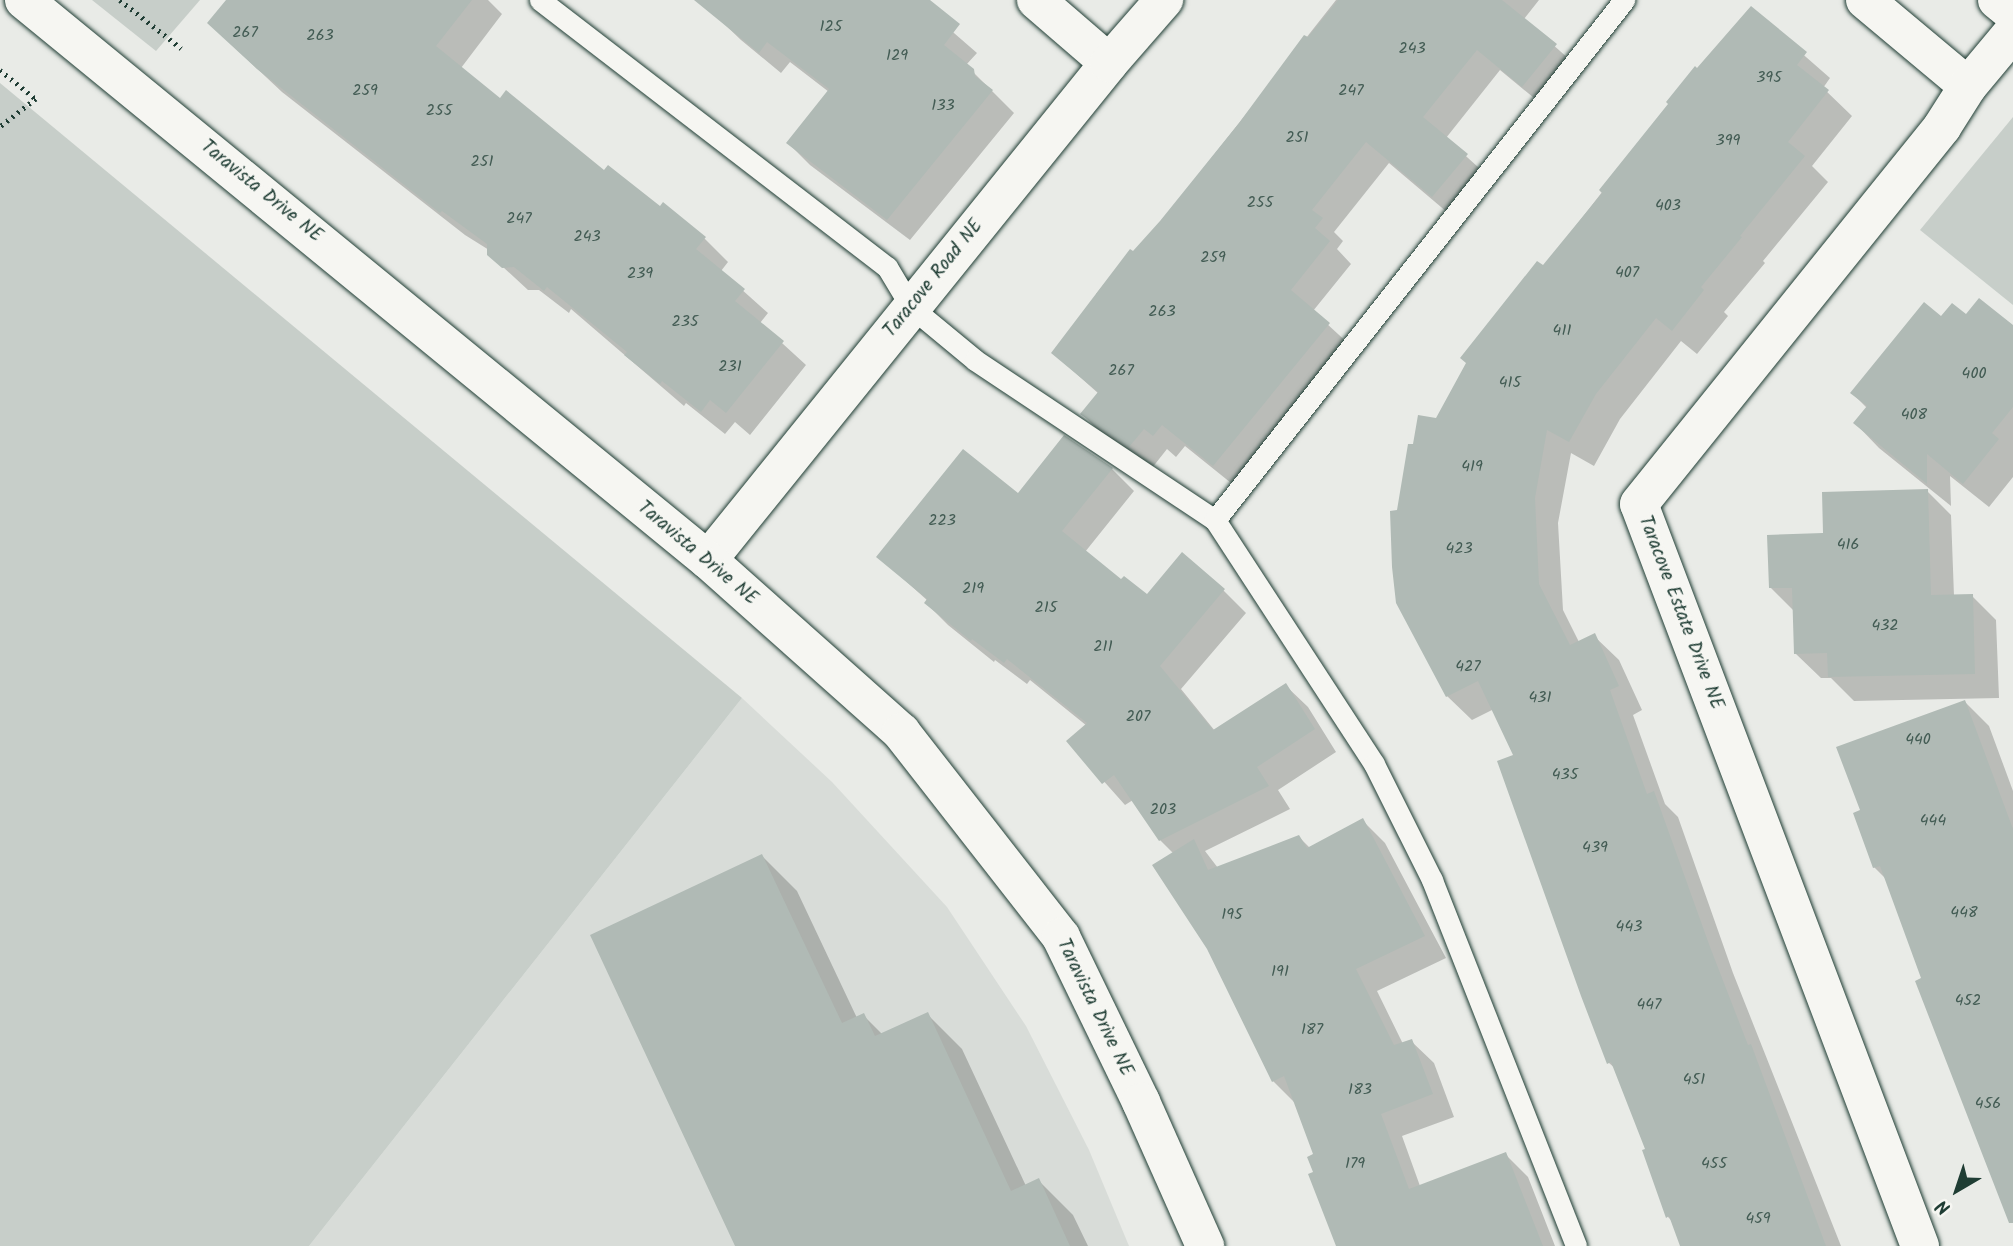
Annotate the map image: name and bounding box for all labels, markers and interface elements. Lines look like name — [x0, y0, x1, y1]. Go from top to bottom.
house number: 125 — [820, 17, 842, 37]
house number: 267 — [232, 23, 258, 43]
house number: 263 — [306, 26, 334, 46]
house number: 243 — [1398, 39, 1426, 59]
house number: 129 — [886, 46, 908, 66]
house number: 395 — [1756, 68, 1782, 88]
house number: 259 — [352, 81, 378, 101]
house number: 247 — [1338, 81, 1364, 101]
house number: 133 — [931, 96, 955, 116]
house number: 255 — [426, 101, 452, 121]
house number: 251 — [1286, 128, 1308, 148]
house number: 399 — [1716, 131, 1740, 151]
street label: Taravista Drive NE — [196, 136, 326, 248]
house number: 251 — [471, 152, 493, 172]
house number: 255 — [1247, 193, 1273, 213]
house number: 403 — [1655, 196, 1681, 216]
house number: 247 — [506, 209, 532, 229]
street label: Taracove Road NE — [879, 215, 989, 343]
house number: 243 — [573, 227, 601, 247]
house number: 259 — [1200, 248, 1226, 268]
house number: 407 — [1615, 263, 1639, 283]
house number: 239 — [627, 264, 653, 284]
house number: 263 — [1148, 302, 1176, 322]
house number: 235 — [671, 312, 699, 332]
house number: 411 — [1553, 321, 1571, 341]
house number: 231 — [718, 357, 742, 377]
house number: 267 — [1108, 361, 1134, 381]
house number: 400 — [1962, 364, 1986, 384]
house number: 415 — [1499, 373, 1521, 393]
house number: 408 — [1901, 405, 1927, 425]
house number: 419 — [1461, 457, 1483, 477]
street label: Taravista Drive NE — [632, 497, 762, 611]
house number: 223 — [928, 511, 956, 531]
street label: Taracove Estate Drive NE — [1632, 513, 1728, 713]
house number: 416 — [1837, 535, 1859, 555]
house number: 423 — [1445, 539, 1473, 559]
house number: 219 — [962, 579, 984, 599]
house number: 215 — [1035, 598, 1057, 618]
house number: 432 — [1871, 616, 1899, 636]
house number: 211 — [1093, 637, 1113, 657]
house number: 427 — [1455, 657, 1481, 677]
house number: 431 — [1529, 688, 1551, 708]
house number: 207 — [1126, 707, 1150, 727]
house number: 440 — [1905, 730, 1931, 750]
house number: 435 — [1552, 765, 1578, 785]
house number: 203 — [1150, 800, 1176, 820]
house number: 444 — [1920, 811, 1946, 831]
house number: 439 — [1582, 838, 1608, 858]
house number: 448 — [1950, 903, 1978, 923]
house number: 195 — [1221, 905, 1243, 925]
house number: 443 — [1616, 917, 1642, 937]
street label: Taravista Drive NE — [1051, 936, 1137, 1080]
house number: 191 — [1271, 962, 1289, 982]
house number: 452 — [1955, 991, 1981, 1011]
house number: 447 — [1636, 995, 1662, 1015]
house number: 187 — [1301, 1020, 1323, 1040]
house number: 451 — [1683, 1070, 1705, 1090]
house number: 183 — [1348, 1080, 1372, 1100]
house number: 456 — [1975, 1094, 2001, 1114]
house number: 179 — [1345, 1154, 1365, 1174]
house number: 455 — [1701, 1154, 1727, 1174]
north arrow — [1922, 1155, 1992, 1225]
text: N — [1930, 1191, 1958, 1222]
house number: 459 — [1745, 1209, 1771, 1229]

